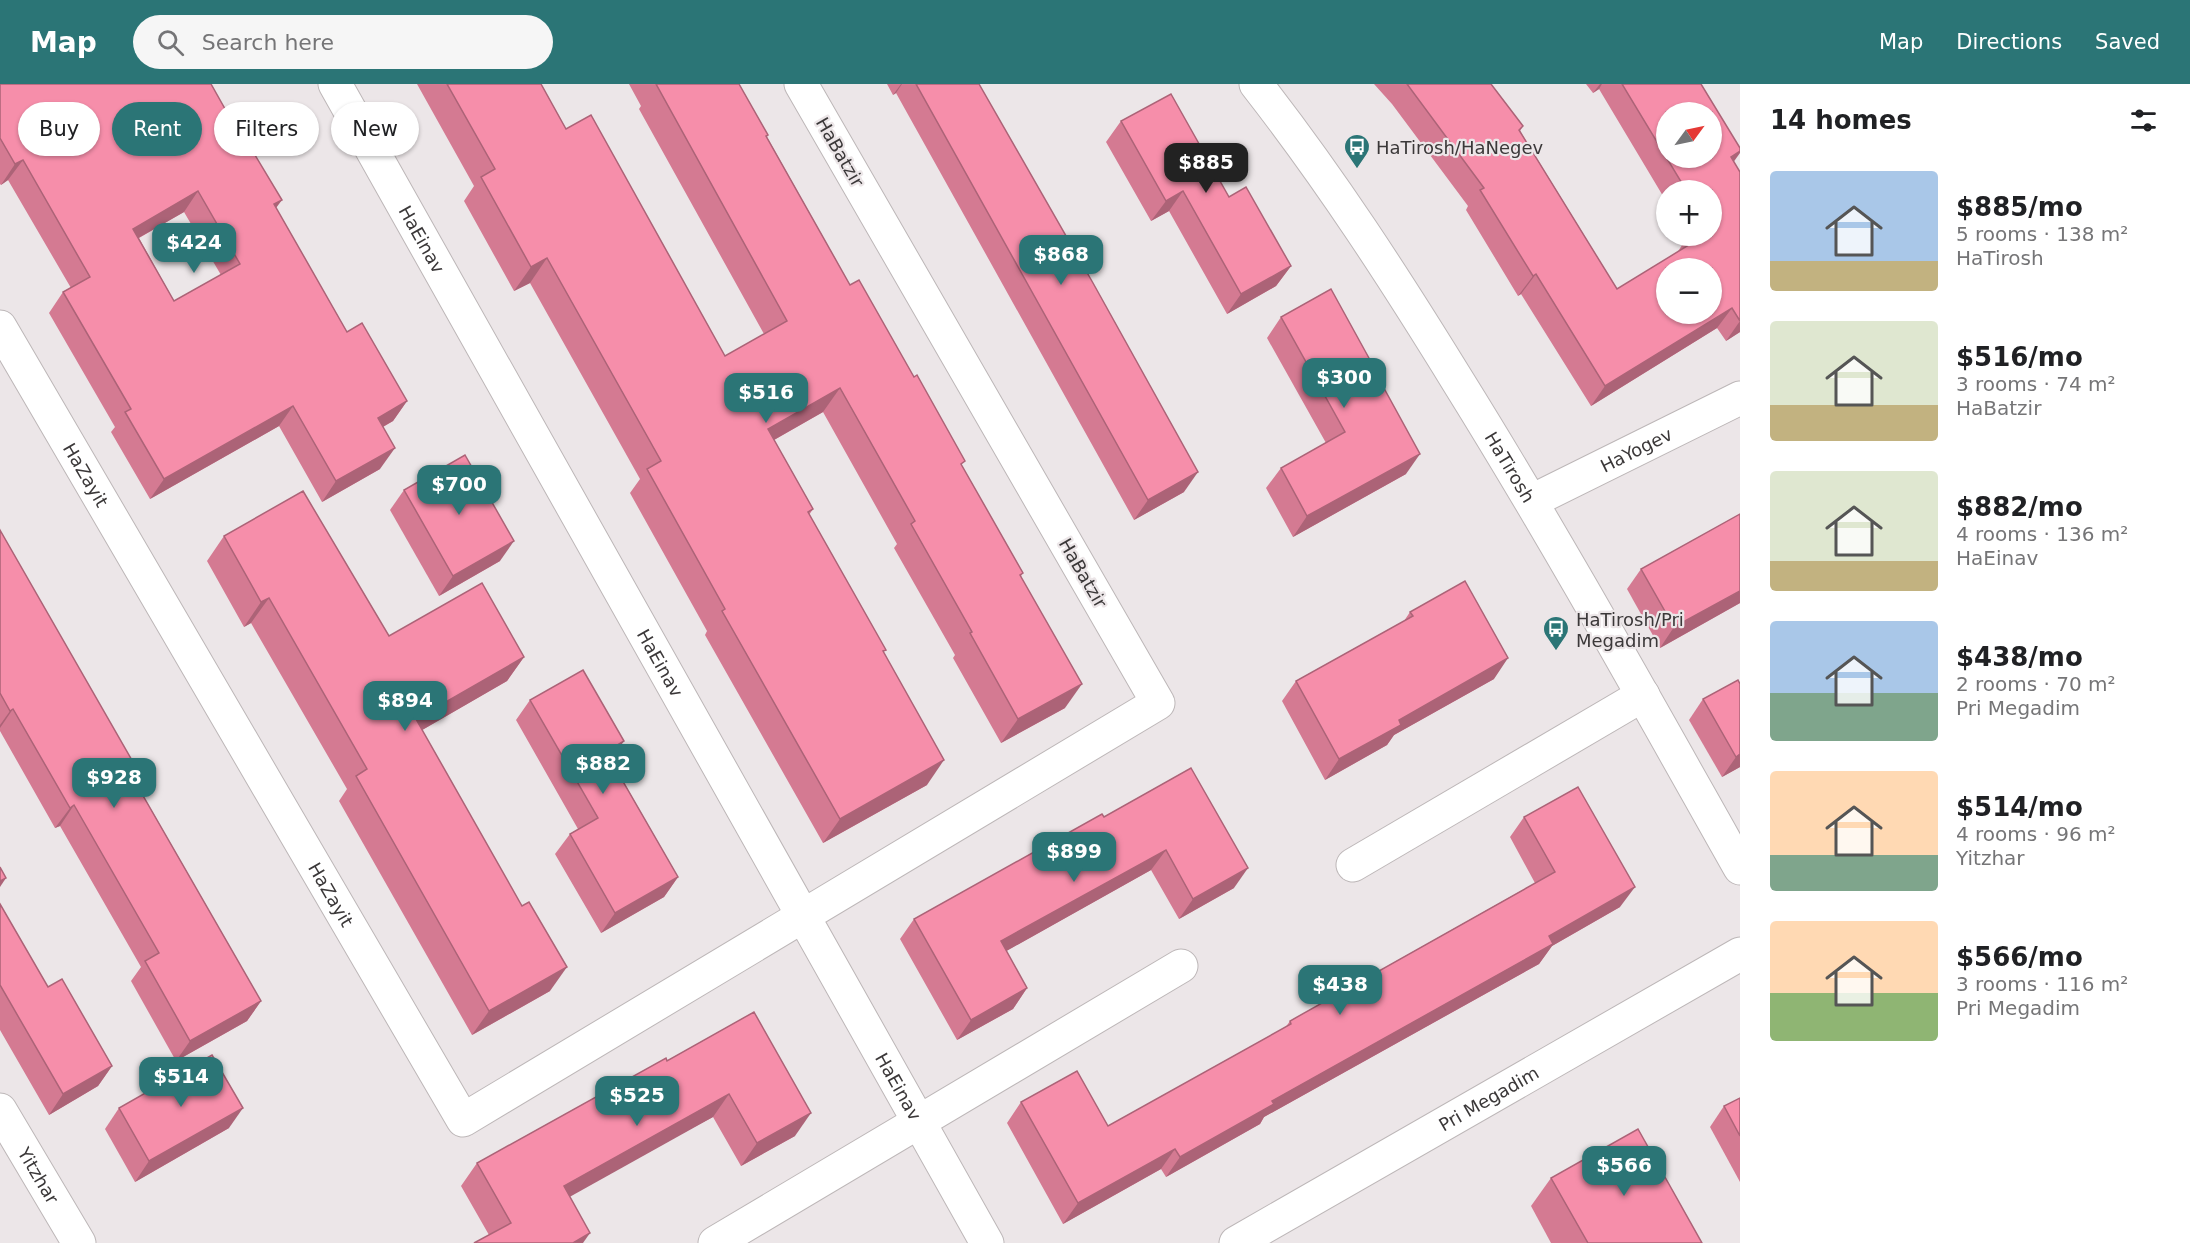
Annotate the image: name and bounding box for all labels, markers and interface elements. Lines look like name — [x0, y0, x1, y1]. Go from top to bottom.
search box — [133, 15, 553, 69]
text: Map — [30, 26, 97, 59]
icon: search — [154, 26, 187, 59]
text: Search here — [202, 30, 334, 55]
text: Map — [1879, 30, 1923, 54]
text: Directions — [1956, 30, 2062, 54]
text: Saved — [2095, 30, 2160, 54]
chip: Buy — [18, 102, 100, 156]
chip: Rent — [112, 102, 202, 156]
chip: Filters — [214, 102, 319, 156]
chip: New — [331, 102, 419, 156]
north arrow — [1656, 102, 1722, 168]
map controls — [1656, 102, 1722, 324]
icon: filters — [2127, 104, 2160, 137]
text: 14 homes — [1770, 105, 1912, 135]
street label: HaBatzir — [812, 113, 869, 191]
bus stop icon: HaTirosh/HaNegev — [1342, 132, 1372, 170]
place label: HaTirosh/HaNegev — [1376, 137, 1543, 158]
pin: $885 — [1170, 143, 1242, 194]
text: $885 — [1178, 150, 1234, 174]
button: + — [1656, 180, 1722, 246]
text: $885/mo — [1956, 192, 2083, 222]
icon: home — [1818, 195, 1890, 267]
street label: HaEinav — [395, 202, 450, 277]
text: 5 rooms · 138 m² — [1956, 222, 2128, 246]
pin: $424 — [158, 223, 230, 274]
text: $424 — [166, 230, 222, 254]
pin: $868 — [1025, 235, 1097, 286]
text: $868 — [1033, 242, 1089, 266]
text: HaTirosh — [1956, 246, 2044, 270]
button: − — [1656, 258, 1722, 324]
text: $516/mo — [1956, 342, 2083, 372]
icon: home — [1818, 345, 1890, 417]
pin: $300 — [1308, 358, 1380, 409]
text: $300 — [1316, 365, 1372, 389]
text: 3 rooms · 74 m² — [1956, 372, 2116, 396]
pin: $516 — [730, 373, 802, 424]
text: $516 — [738, 380, 794, 404]
text: HaBatzir — [1956, 396, 2041, 420]
street label: HaYogev — [1597, 423, 1676, 476]
street label: HaTirosh — [1481, 428, 1540, 506]
street label: HaZayit — [59, 439, 113, 510]
pin: $700 — [423, 465, 495, 516]
text: $700 — [431, 472, 487, 496]
text: $882/mo — [1956, 492, 2083, 522]
icon: home — [1818, 495, 1890, 567]
text: 4 rooms · 136 m² — [1956, 522, 2128, 546]
street label: HaBatzir — [1055, 534, 1112, 612]
text: HaEinav — [1956, 546, 2038, 570]
place label: HaTirosh/Pri Megadim — [1576, 609, 1684, 651]
bus stop icon: HaTirosh/Pri Megadim — [1541, 614, 1571, 652]
street label: HaEinav — [633, 625, 688, 700]
text: $438/mo — [1956, 642, 2083, 672]
icon: home — [1818, 645, 1890, 717]
text: 2 rooms · 70 m² — [1956, 672, 2116, 696]
pin: $894 — [369, 681, 441, 732]
text: $894 — [377, 688, 433, 712]
text: Pri Megadim — [1956, 696, 2080, 720]
pin: $882 — [567, 744, 639, 795]
text: $882 — [575, 751, 631, 775]
pin: $928 — [78, 758, 150, 809]
text: $928 — [86, 765, 142, 789]
text: $514/mo — [1956, 792, 2083, 822]
icon: home — [1818, 795, 1890, 867]
text: 4 rooms · 96 m² — [1956, 822, 2116, 846]
pin: $899 — [1038, 832, 1110, 883]
text: $899 — [1046, 839, 1102, 863]
text: Yitzhar — [1956, 846, 2025, 870]
street label: HaZayit — [304, 859, 358, 930]
text: $566/mo — [1956, 942, 2083, 972]
icon: home — [1818, 945, 1890, 1017]
pin: $438 — [1304, 965, 1376, 1016]
text: $438 — [1312, 972, 1368, 996]
text: 3 rooms · 116 m² — [1956, 972, 2128, 996]
text: Pri Megadim — [1956, 996, 2080, 1020]
street label: HaEinav — [872, 1049, 926, 1124]
pin: $514 — [145, 1057, 217, 1108]
street label: Pri Megadim — [1435, 1061, 1542, 1135]
text: $514 — [153, 1064, 209, 1088]
pin: $525 — [601, 1076, 673, 1127]
text: $525 — [609, 1083, 665, 1107]
street label: Yitzhar — [14, 1143, 64, 1208]
pin: $566 — [1588, 1146, 1660, 1197]
text: $566 — [1596, 1153, 1652, 1177]

